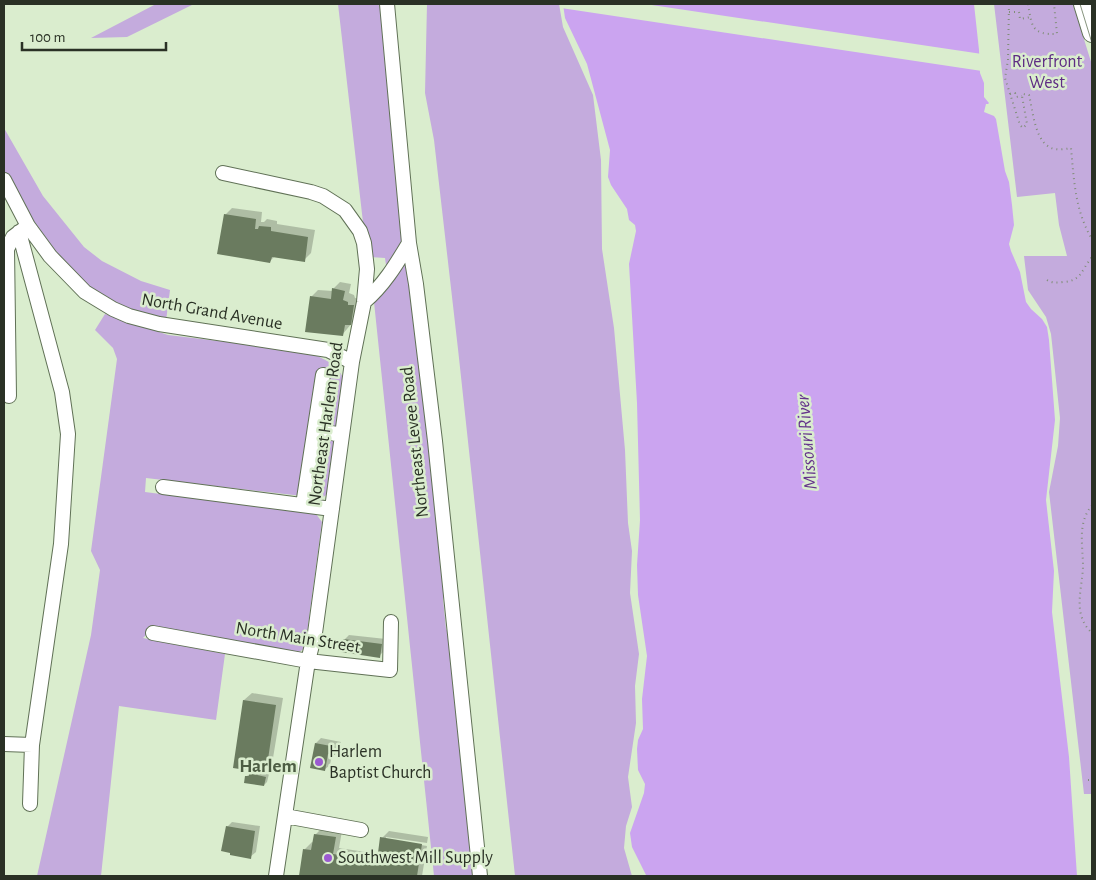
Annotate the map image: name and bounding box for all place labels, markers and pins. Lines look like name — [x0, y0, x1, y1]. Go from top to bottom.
place label: Harlem Baptist Church — [329, 743, 431, 782]
marker: Harlem Baptist Church — [313, 756, 325, 768]
place label: Southwest Mill Supply — [338, 849, 493, 867]
marker: Southwest Mill Supply — [322, 852, 334, 864]

